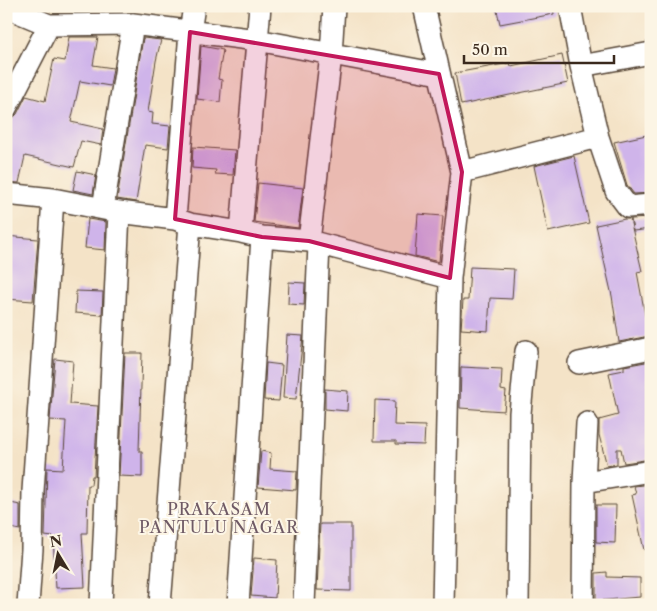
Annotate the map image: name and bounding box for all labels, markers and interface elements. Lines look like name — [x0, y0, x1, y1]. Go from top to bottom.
scale bar — [464, 32, 614, 64]
text: 50 m — [472, 40, 508, 59]
district label: PRAKASAM PANTULU NAGAR — [139, 499, 299, 537]
north arrow — [32, 528, 82, 578]
text: N — [48, 531, 63, 551]

